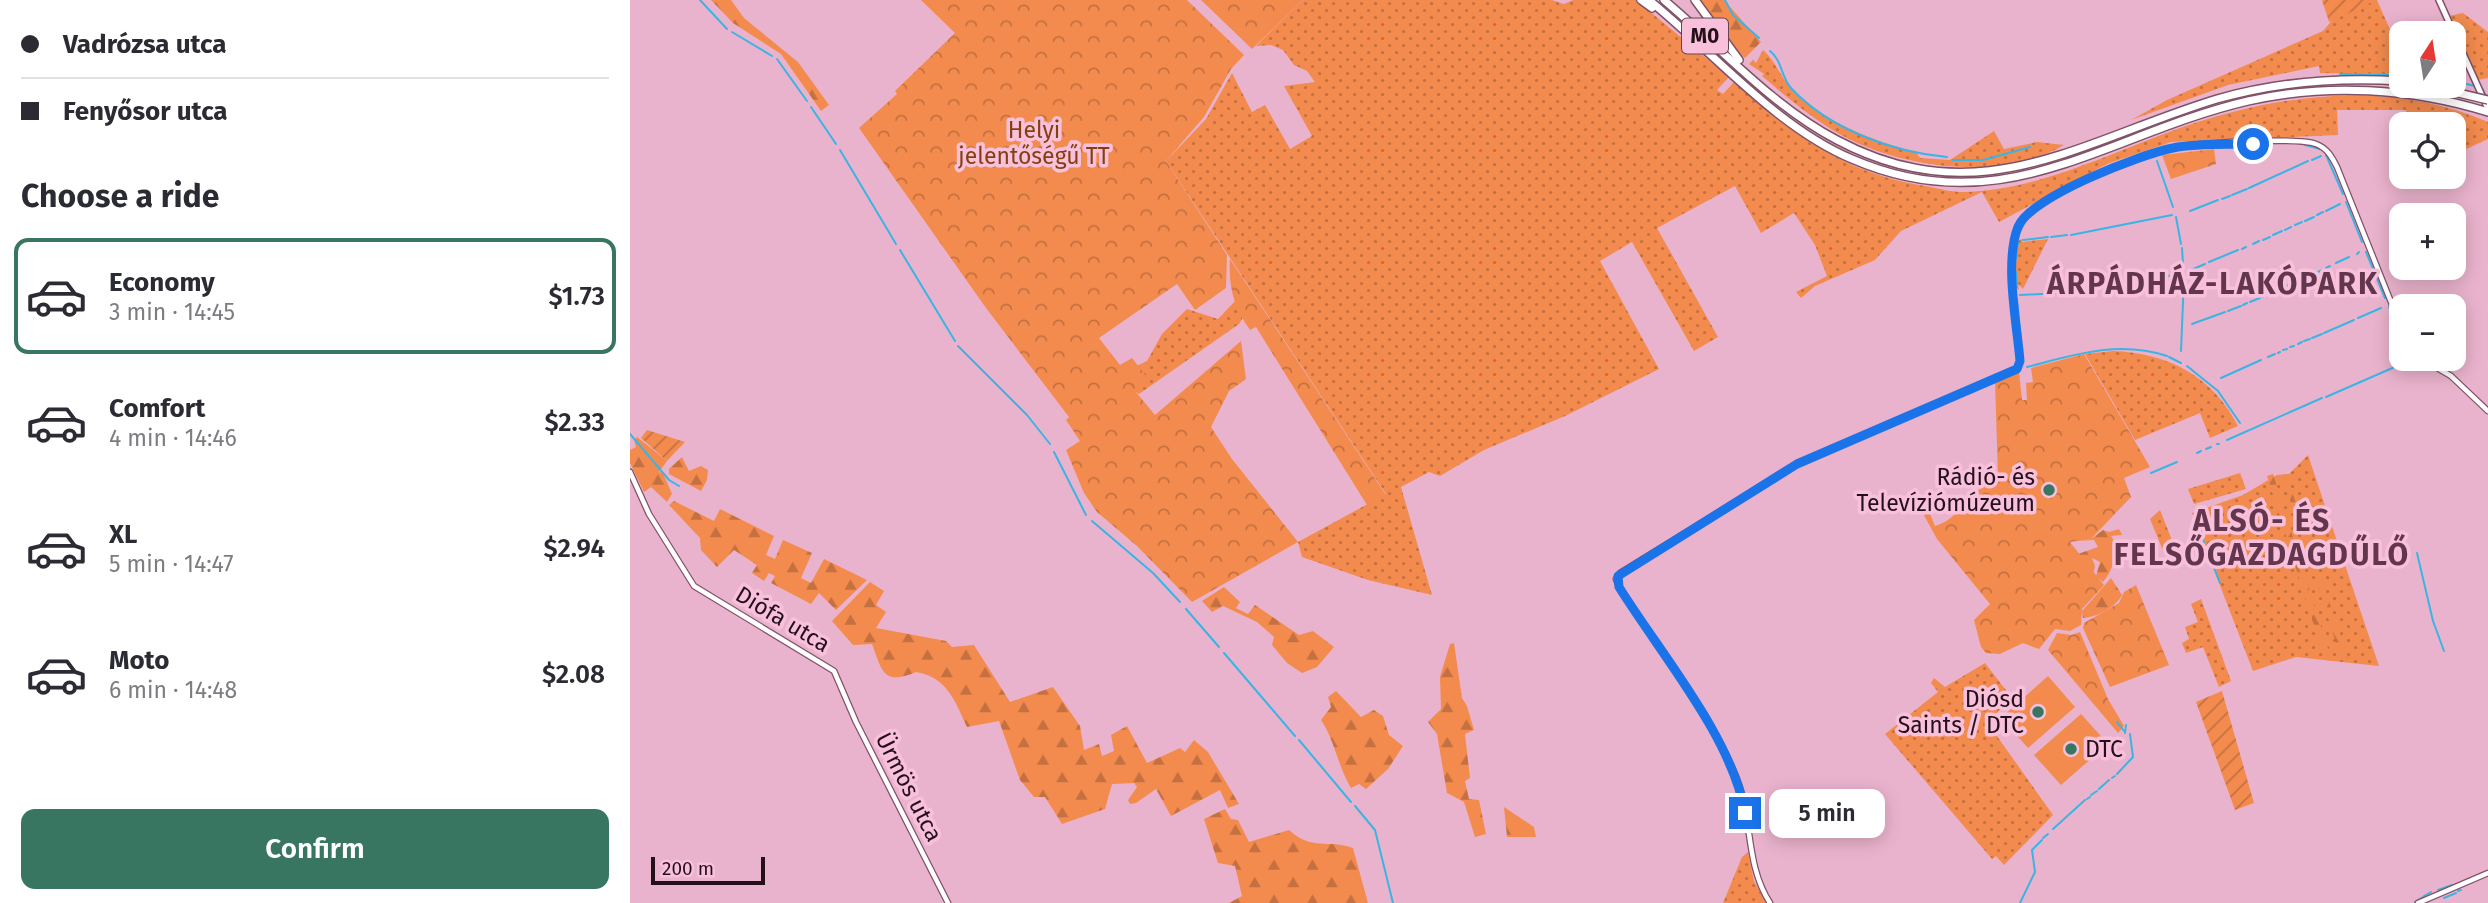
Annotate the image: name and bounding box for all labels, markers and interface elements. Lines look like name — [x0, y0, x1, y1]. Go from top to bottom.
road number: M0 — [1682, 19, 1728, 54]
north arrow — [2389, 21, 2466, 98]
map controls — [2389, 21, 2466, 371]
text: Vadrózsa utca — [63, 29, 227, 60]
text: Fenyősor utca — [63, 96, 228, 127]
button: locate — [2389, 112, 2466, 189]
park label: Helyi jelentőségű TT — [957, 116, 1110, 170]
route start — [2237, 128, 2269, 160]
text: Choose a ride — [21, 177, 219, 215]
button: + — [2389, 203, 2466, 280]
district label: ÁRPÁDHÁZ-LAKÓPARK — [2046, 263, 2379, 302]
icon: car — [25, 265, 88, 328]
text: Economy — [109, 267, 215, 298]
text: $1.73 — [548, 281, 605, 312]
button: − — [2389, 294, 2466, 371]
text: 3 min · 14:45 — [109, 298, 235, 326]
icon: car — [25, 391, 88, 454]
text: Comfort — [109, 393, 205, 424]
text: $2.33 — [544, 407, 605, 438]
text: 4 min · 14:46 — [109, 424, 237, 452]
place label: Rádió- és Televíziómúzeum — [1856, 463, 2035, 517]
marker: Rádió- és Televíziómúzeum — [2041, 482, 2057, 498]
district label: ALSÓ- ÉS FELSŐGAZDAGDŰLŐ — [2114, 500, 2410, 573]
icon: car — [25, 517, 88, 580]
text: XL — [109, 519, 137, 550]
text: $2.94 — [544, 533, 605, 564]
text: 5 min · 14:47 — [109, 550, 234, 578]
street label: Diófa utca — [731, 580, 835, 658]
icon: car — [25, 643, 88, 706]
text: Moto — [109, 645, 169, 676]
text: $2.08 — [542, 659, 605, 690]
text: 6 min · 14:48 — [109, 676, 237, 704]
place label: Diósd Saints / DTC — [1898, 685, 2024, 739]
marker: Diósd Saints / DTC — [2030, 704, 2046, 720]
street label: Ürmös utca — [870, 728, 948, 846]
place label: DTC — [2085, 735, 2123, 763]
marker: DTC — [2063, 741, 2079, 757]
callout: 5 min — [1770, 788, 1885, 838]
route end — [1729, 797, 1761, 829]
text: 5 min — [1798, 799, 1856, 827]
button: Confirm — [21, 809, 609, 889]
scale bar — [651, 854, 765, 886]
text: 200 m — [662, 857, 714, 880]

